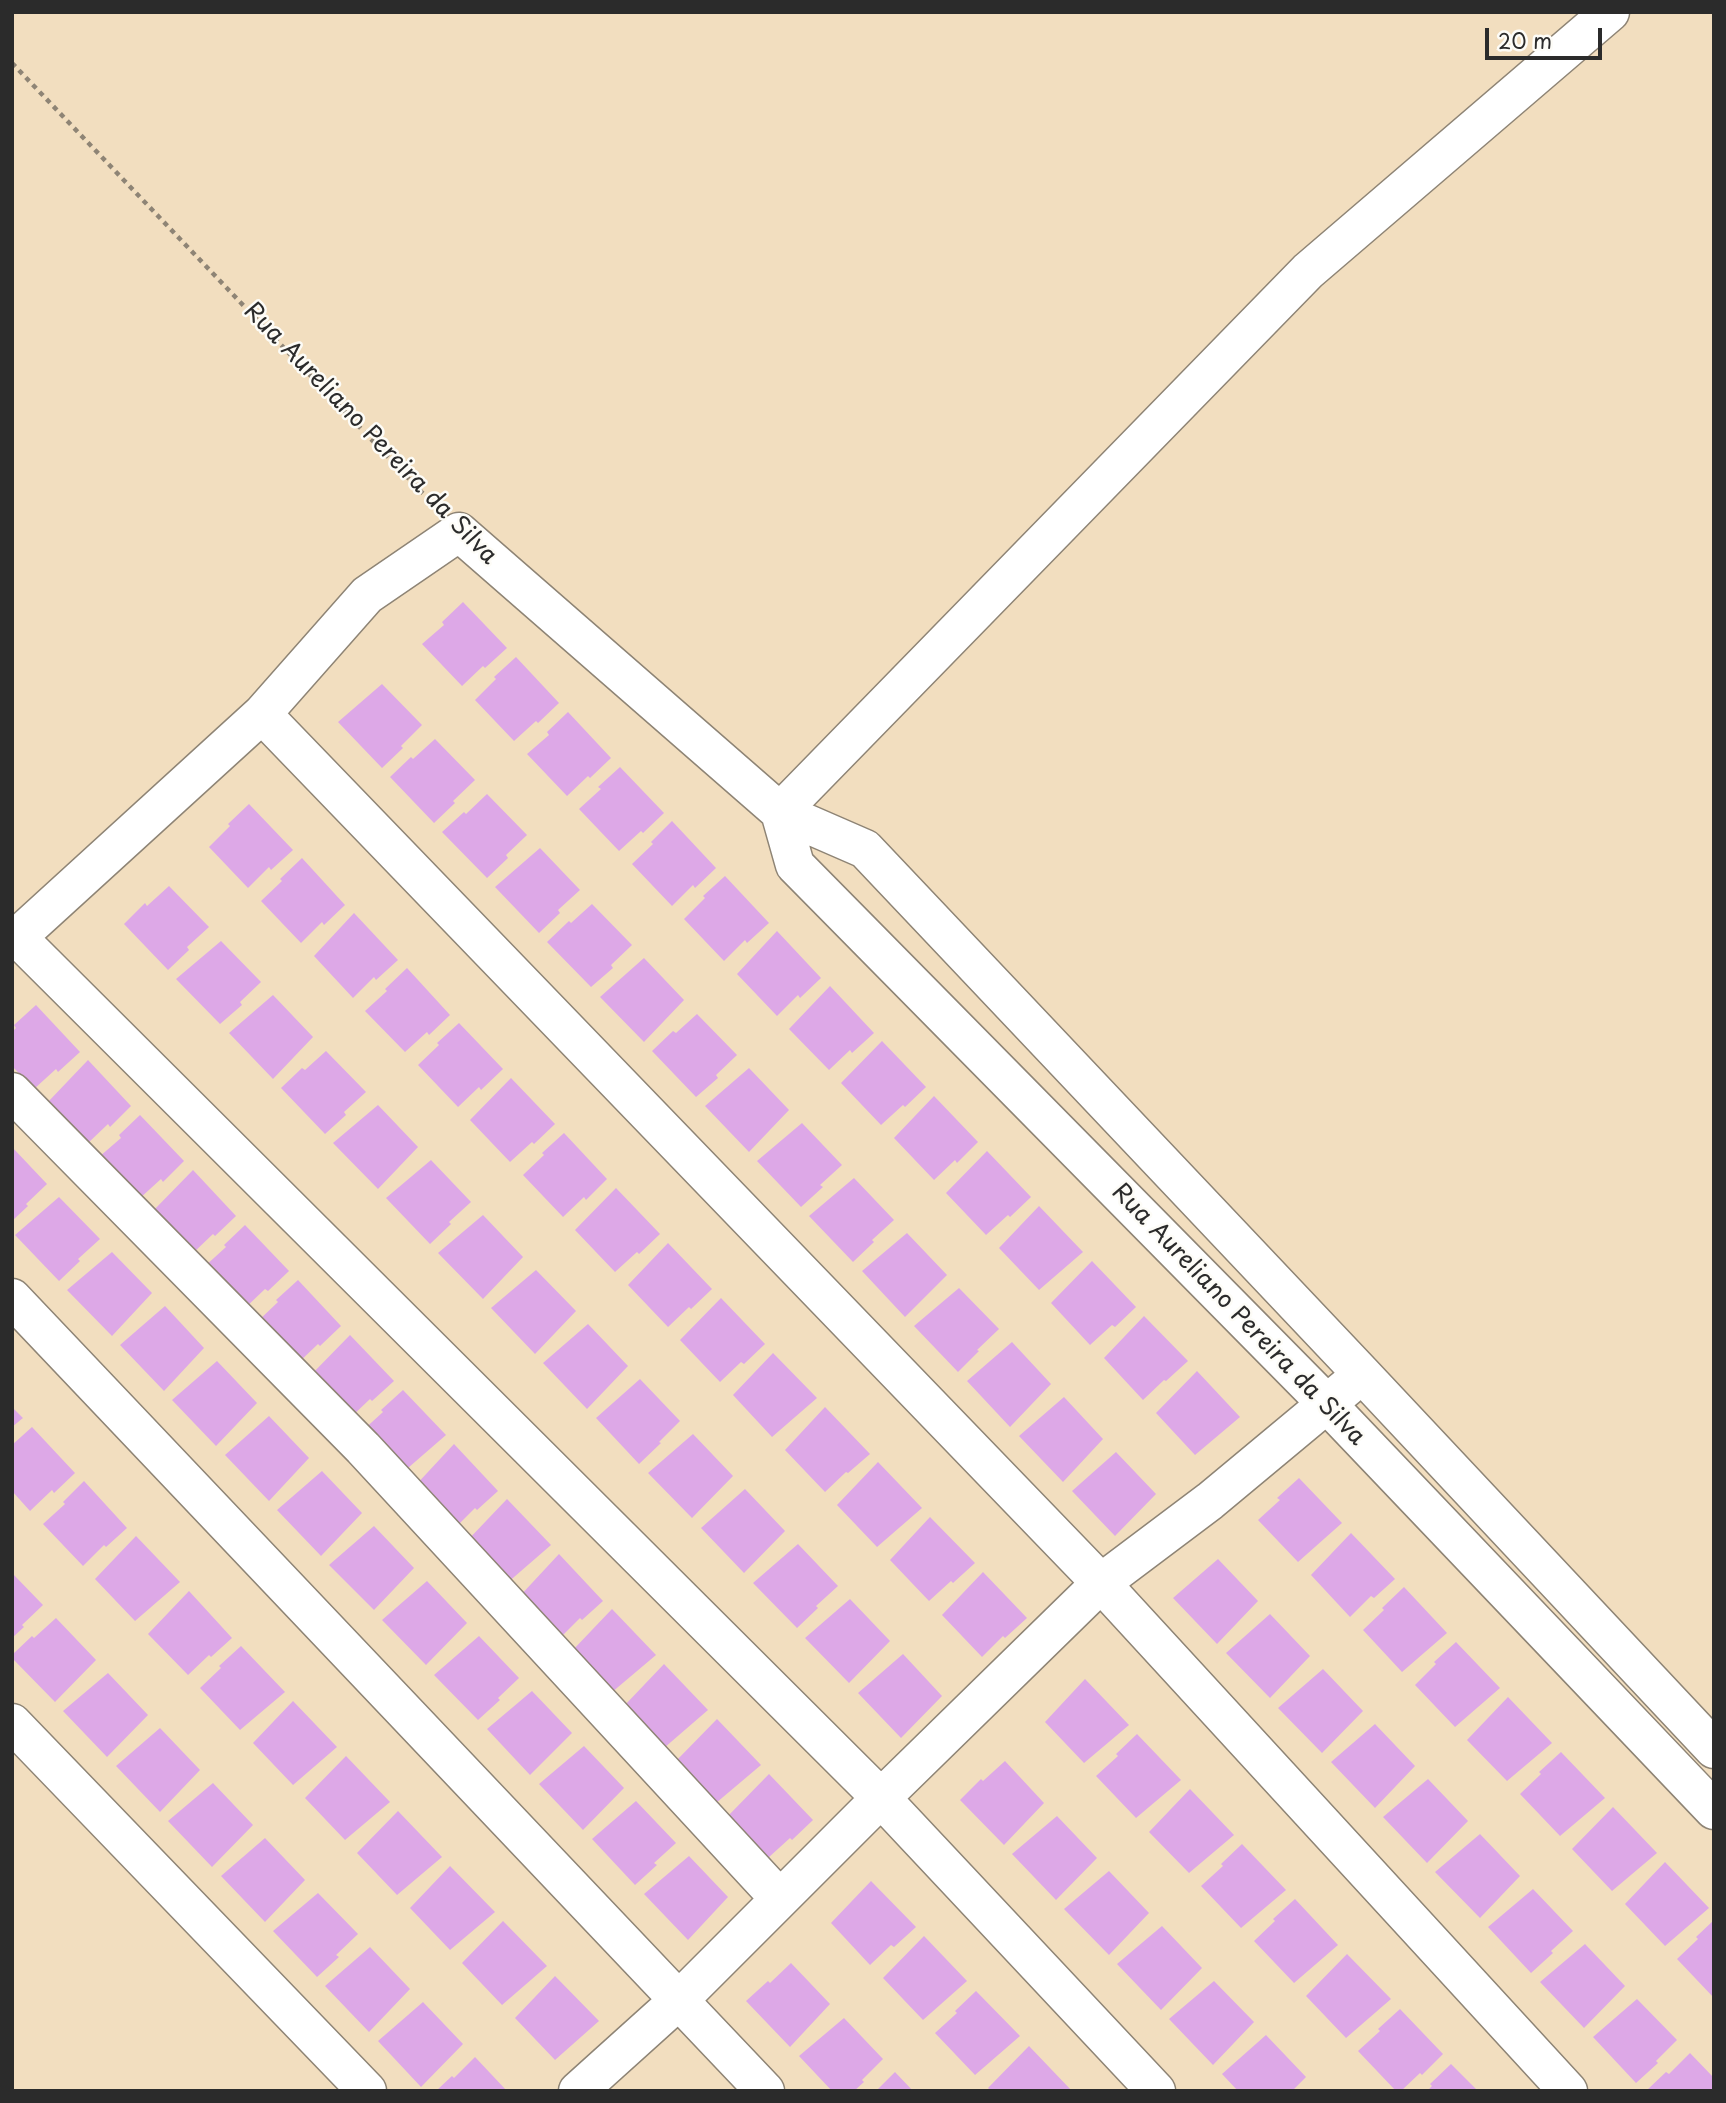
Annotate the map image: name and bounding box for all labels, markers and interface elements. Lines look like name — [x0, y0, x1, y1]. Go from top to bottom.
scale bar — [1488, 14, 1605, 58]
text: 20 m — [1498, 24, 1552, 56]
street label: Rua Aureliano Pereira da Silva — [237, 297, 503, 571]
street label: Rua Aureliano Pereira da Silva — [1105, 1178, 1371, 1452]

